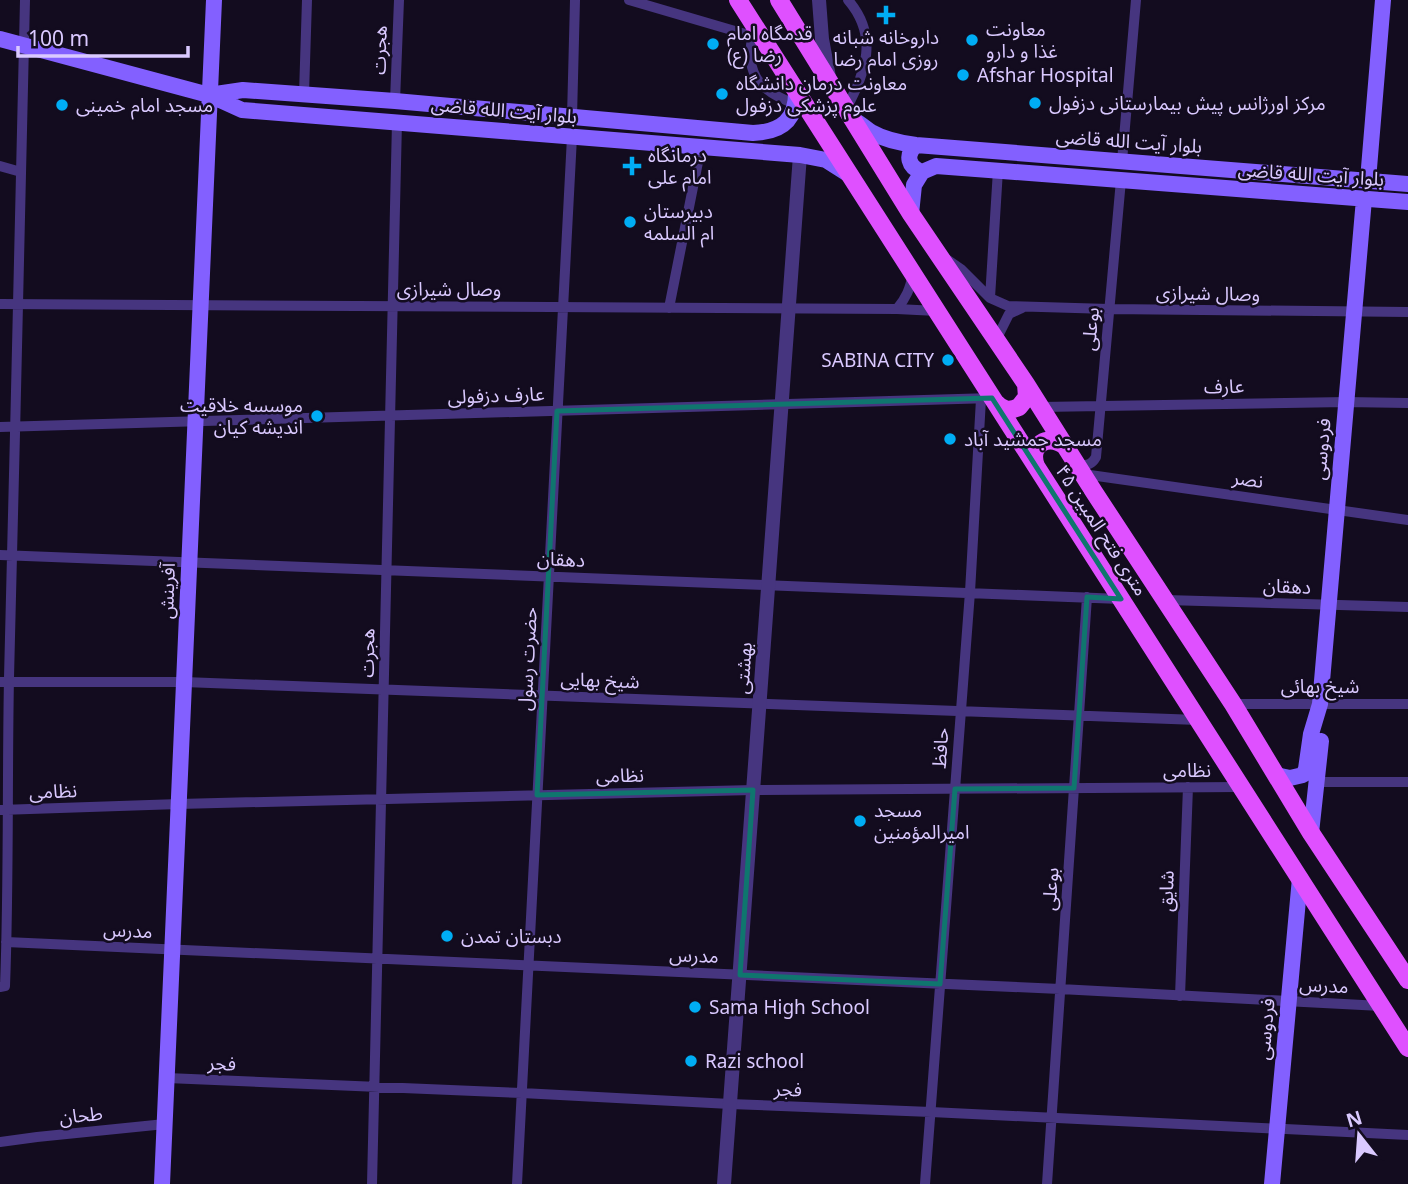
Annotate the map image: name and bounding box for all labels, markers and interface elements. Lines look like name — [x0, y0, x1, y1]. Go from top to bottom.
marker: داروخانه شبانه روزی امام رضا — [878, 7, 894, 23]
scale bar — [18, 14, 187, 58]
place label: معاونت غذا و دارو — [986, 16, 1058, 64]
place label: قدمگاه امام رضا (ع) — [727, 20, 813, 69]
text: 100 m — [28, 24, 89, 52]
place label: داروخانه شبانه روزی امام رضا — [833, 24, 939, 74]
street label: هجرت — [365, 25, 393, 75]
marker: معاونت غذا و دارو — [964, 32, 980, 48]
marker: قدمگاه امام رضا (ع) — [705, 36, 721, 52]
place label: Afshar Hospital — [977, 62, 1114, 88]
marker: Afshar Hospital — [955, 67, 971, 83]
place label: معاونت درمان دانشگاه علوم پزشکی دزفول — [736, 70, 907, 120]
marker: معاونت درمان دانشگاه علوم پزشکی دزفول — [714, 86, 730, 102]
place label: مرکز اورژانس پیش بیمارستانی دزفول — [1049, 90, 1326, 116]
street label: بلوار آیت الله قاضی — [430, 91, 578, 129]
place label: مسجد امام خمینی — [76, 92, 213, 120]
marker: مرکز اورژانس پیش بیمارستانی دزفول — [1027, 95, 1043, 111]
marker: مسجد امام خمینی — [54, 97, 70, 113]
street label: بلوار آیت‌ الله قاضی — [1055, 123, 1203, 159]
place label: درمانگاه امام علی — [648, 142, 711, 192]
marker: درمانگاه امام علی — [622, 156, 642, 176]
street label: بلوار آیت ‌الله قاضی — [1237, 156, 1385, 192]
place label: دبیرستان ام السلمه — [644, 198, 714, 248]
marker: دبیرستان ام السلمه — [622, 214, 638, 230]
street label: وصال شیرازی — [397, 276, 501, 302]
street label: وصال شیرازی — [1156, 279, 1260, 307]
street label: بوعلی — [1075, 306, 1105, 352]
place label: SABINA CITY — [821, 347, 934, 373]
marker: SABINA CITY — [940, 352, 956, 368]
street label: عارف — [1204, 373, 1244, 399]
street label: عارف دزفولی — [447, 380, 545, 410]
place label: موسسه خلاقیت اندیشه کیان — [180, 392, 303, 440]
marker: موسسه خلاقیت اندیشه کیان — [309, 408, 325, 424]
street label: فردوسی — [1305, 417, 1337, 481]
place label: مسجد جمشید آباد — [964, 426, 1102, 452]
marker: مسجد جمشید آباد — [942, 431, 958, 447]
street label: ۴۵ متری فتح المبین — [1048, 459, 1154, 602]
street label: نصر — [1230, 464, 1265, 494]
street label: دهقان — [537, 545, 585, 573]
street label: آفرینش — [153, 561, 181, 620]
street label: دهقان — [1263, 572, 1311, 600]
street label: حضرت رسول — [511, 606, 543, 712]
street label: هجرت — [354, 628, 380, 678]
street label: بهشتی — [728, 641, 758, 695]
street label: شیخ بهایی — [560, 666, 640, 696]
street label: شیخ بهائی — [1281, 673, 1359, 701]
street label: حافظ — [926, 727, 954, 769]
street label: نظامی — [1163, 757, 1211, 783]
street label: نظامی — [596, 762, 644, 788]
street label: نظامی — [29, 777, 77, 805]
place label: مسجد امیرالمؤمنین — [874, 797, 970, 845]
marker: مسجد امیرالمؤمنین — [852, 813, 868, 829]
street label: بوعلی — [1036, 866, 1064, 912]
street label: شایق — [1152, 870, 1180, 912]
street label: مدرس — [103, 916, 153, 944]
place label: دبستان تمدن — [461, 923, 562, 949]
marker: دبستان تمدن — [439, 928, 455, 944]
street label: مدرس — [669, 941, 719, 969]
street label: مدرس — [1299, 971, 1349, 999]
place label: Sama High School — [709, 994, 870, 1020]
street label: فردوسی — [1249, 997, 1281, 1061]
marker: Sama High School — [687, 999, 703, 1015]
place label: Razi school — [705, 1048, 804, 1074]
street label: فجر — [206, 1049, 237, 1077]
marker: Razi school — [683, 1053, 699, 1069]
street label: فجر — [772, 1075, 803, 1102]
street label: طحان — [58, 1100, 104, 1130]
north arrow — [1324, 1100, 1394, 1170]
text: N — [1343, 1104, 1365, 1133]

